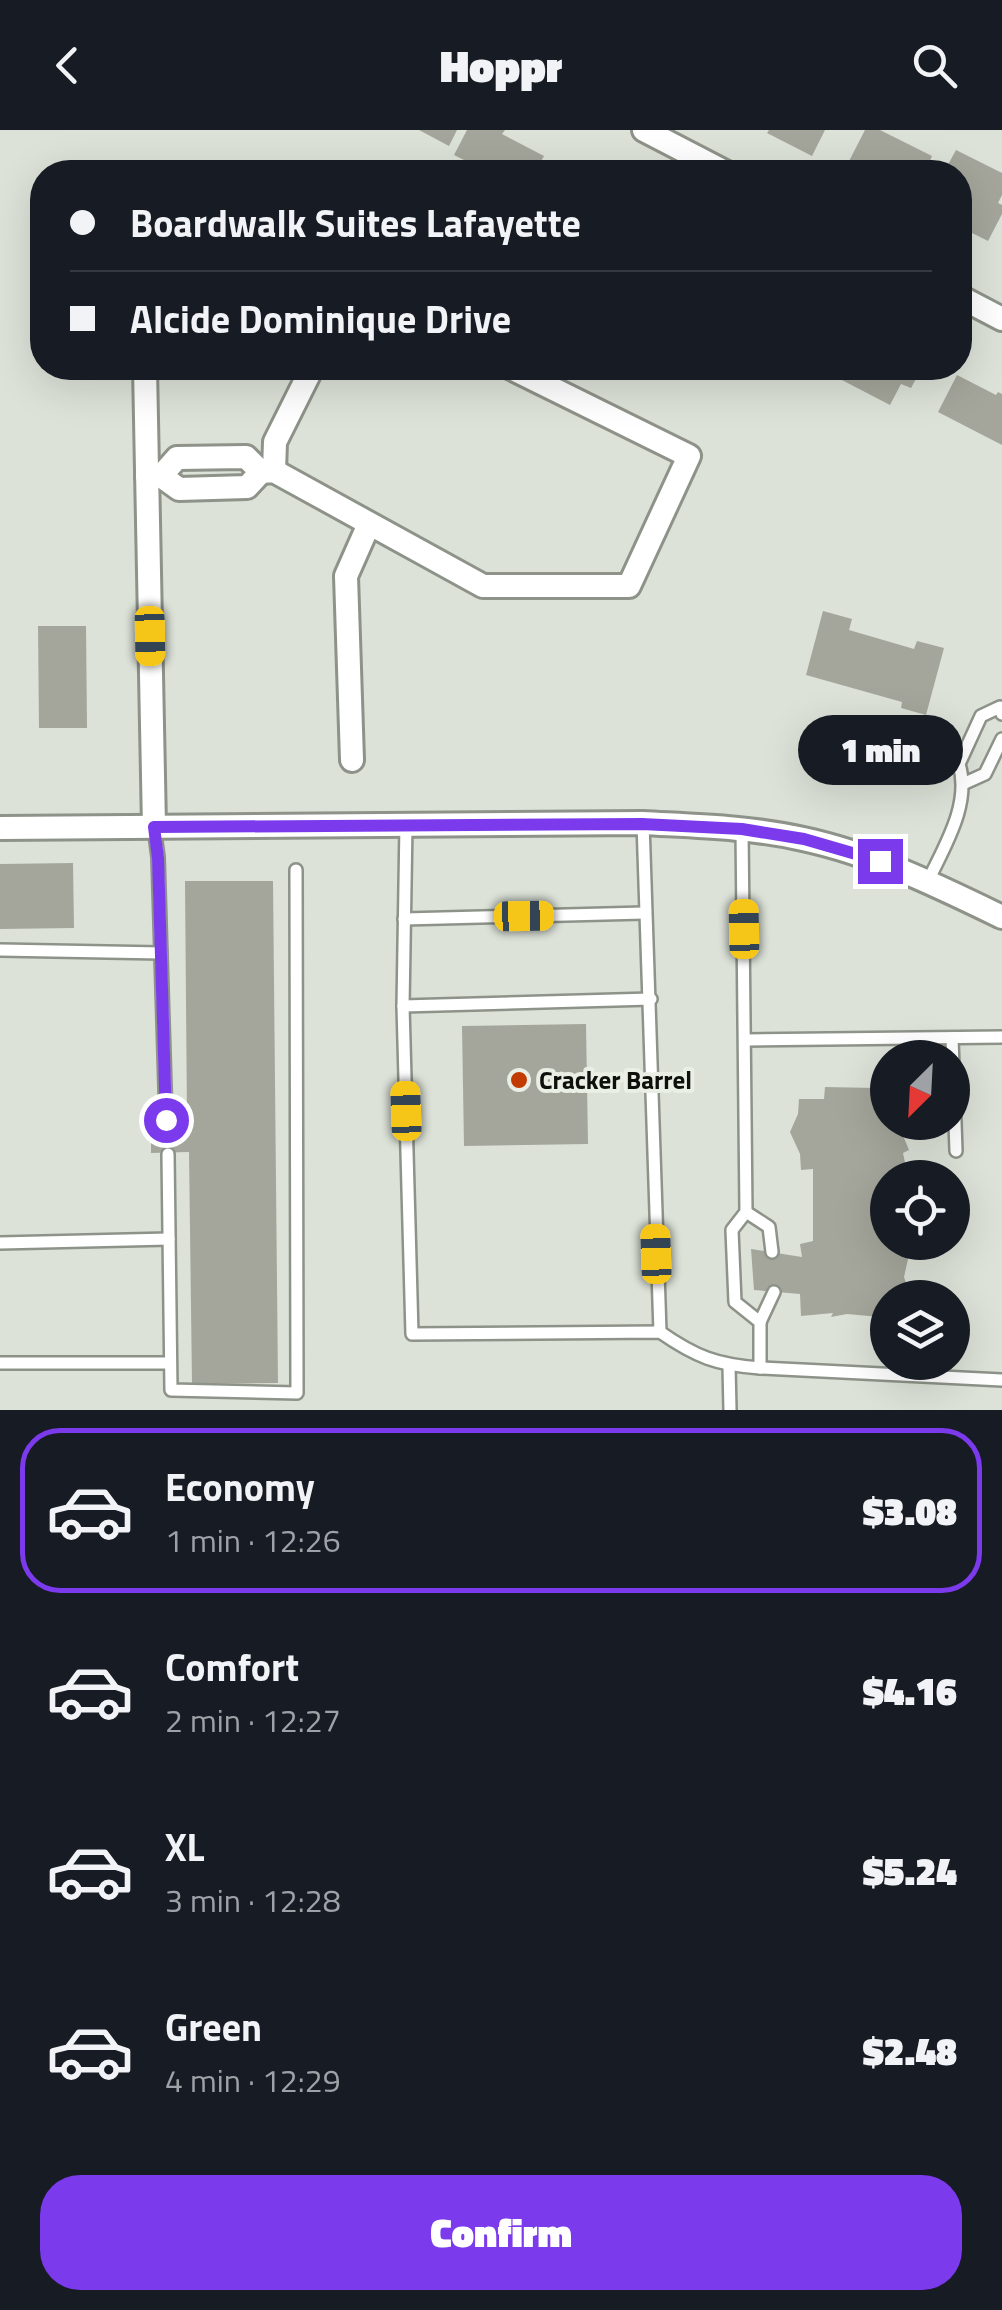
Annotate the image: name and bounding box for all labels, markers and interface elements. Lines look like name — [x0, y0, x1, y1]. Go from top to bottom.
text: Hoppr — [440, 31, 562, 99]
icon: back — [40, 38, 95, 93]
icon: search — [907, 38, 962, 93]
text: Boardwalk Suites Lafayette — [130, 194, 581, 252]
text: Alcide Dominique Drive — [130, 290, 511, 348]
car — [134, 606, 166, 666]
callout: 1 min — [798, 716, 962, 786]
text: 1 min — [841, 726, 920, 774]
route end — [858, 839, 903, 884]
car — [728, 899, 760, 959]
car — [494, 900, 554, 932]
north arrow — [870, 1040, 970, 1140]
map controls — [870, 1040, 970, 1380]
place label: Cracker Barrel — [539, 1061, 692, 1099]
marker: Cracker Barrel — [508, 1069, 530, 1091]
car — [390, 1080, 422, 1142]
route start — [144, 1098, 189, 1143]
button: locate — [870, 1160, 970, 1260]
car — [640, 1223, 672, 1285]
button: layers — [870, 1280, 970, 1380]
text: Economy — [165, 1458, 315, 1516]
icon: car — [45, 1466, 135, 1556]
text: $3.08 — [863, 1482, 957, 1540]
text: 1 min · 12:26 — [165, 1516, 341, 1564]
text: Comfort — [165, 1638, 299, 1696]
icon: car — [45, 1646, 135, 1736]
text: $4.16 — [863, 1662, 957, 1720]
text: 2 min · 12:27 — [165, 1696, 341, 1744]
text: XL — [165, 1818, 205, 1876]
icon: car — [45, 1826, 135, 1916]
text: $5.24 — [863, 1842, 957, 1900]
text: 3 min · 12:28 — [165, 1876, 341, 1924]
text: Green — [165, 1998, 262, 2056]
icon: car — [45, 2006, 135, 2096]
text: $2.48 — [863, 2022, 957, 2080]
text: 4 min · 12:29 — [165, 2056, 341, 2104]
button: Confirm — [40, 2175, 962, 2290]

